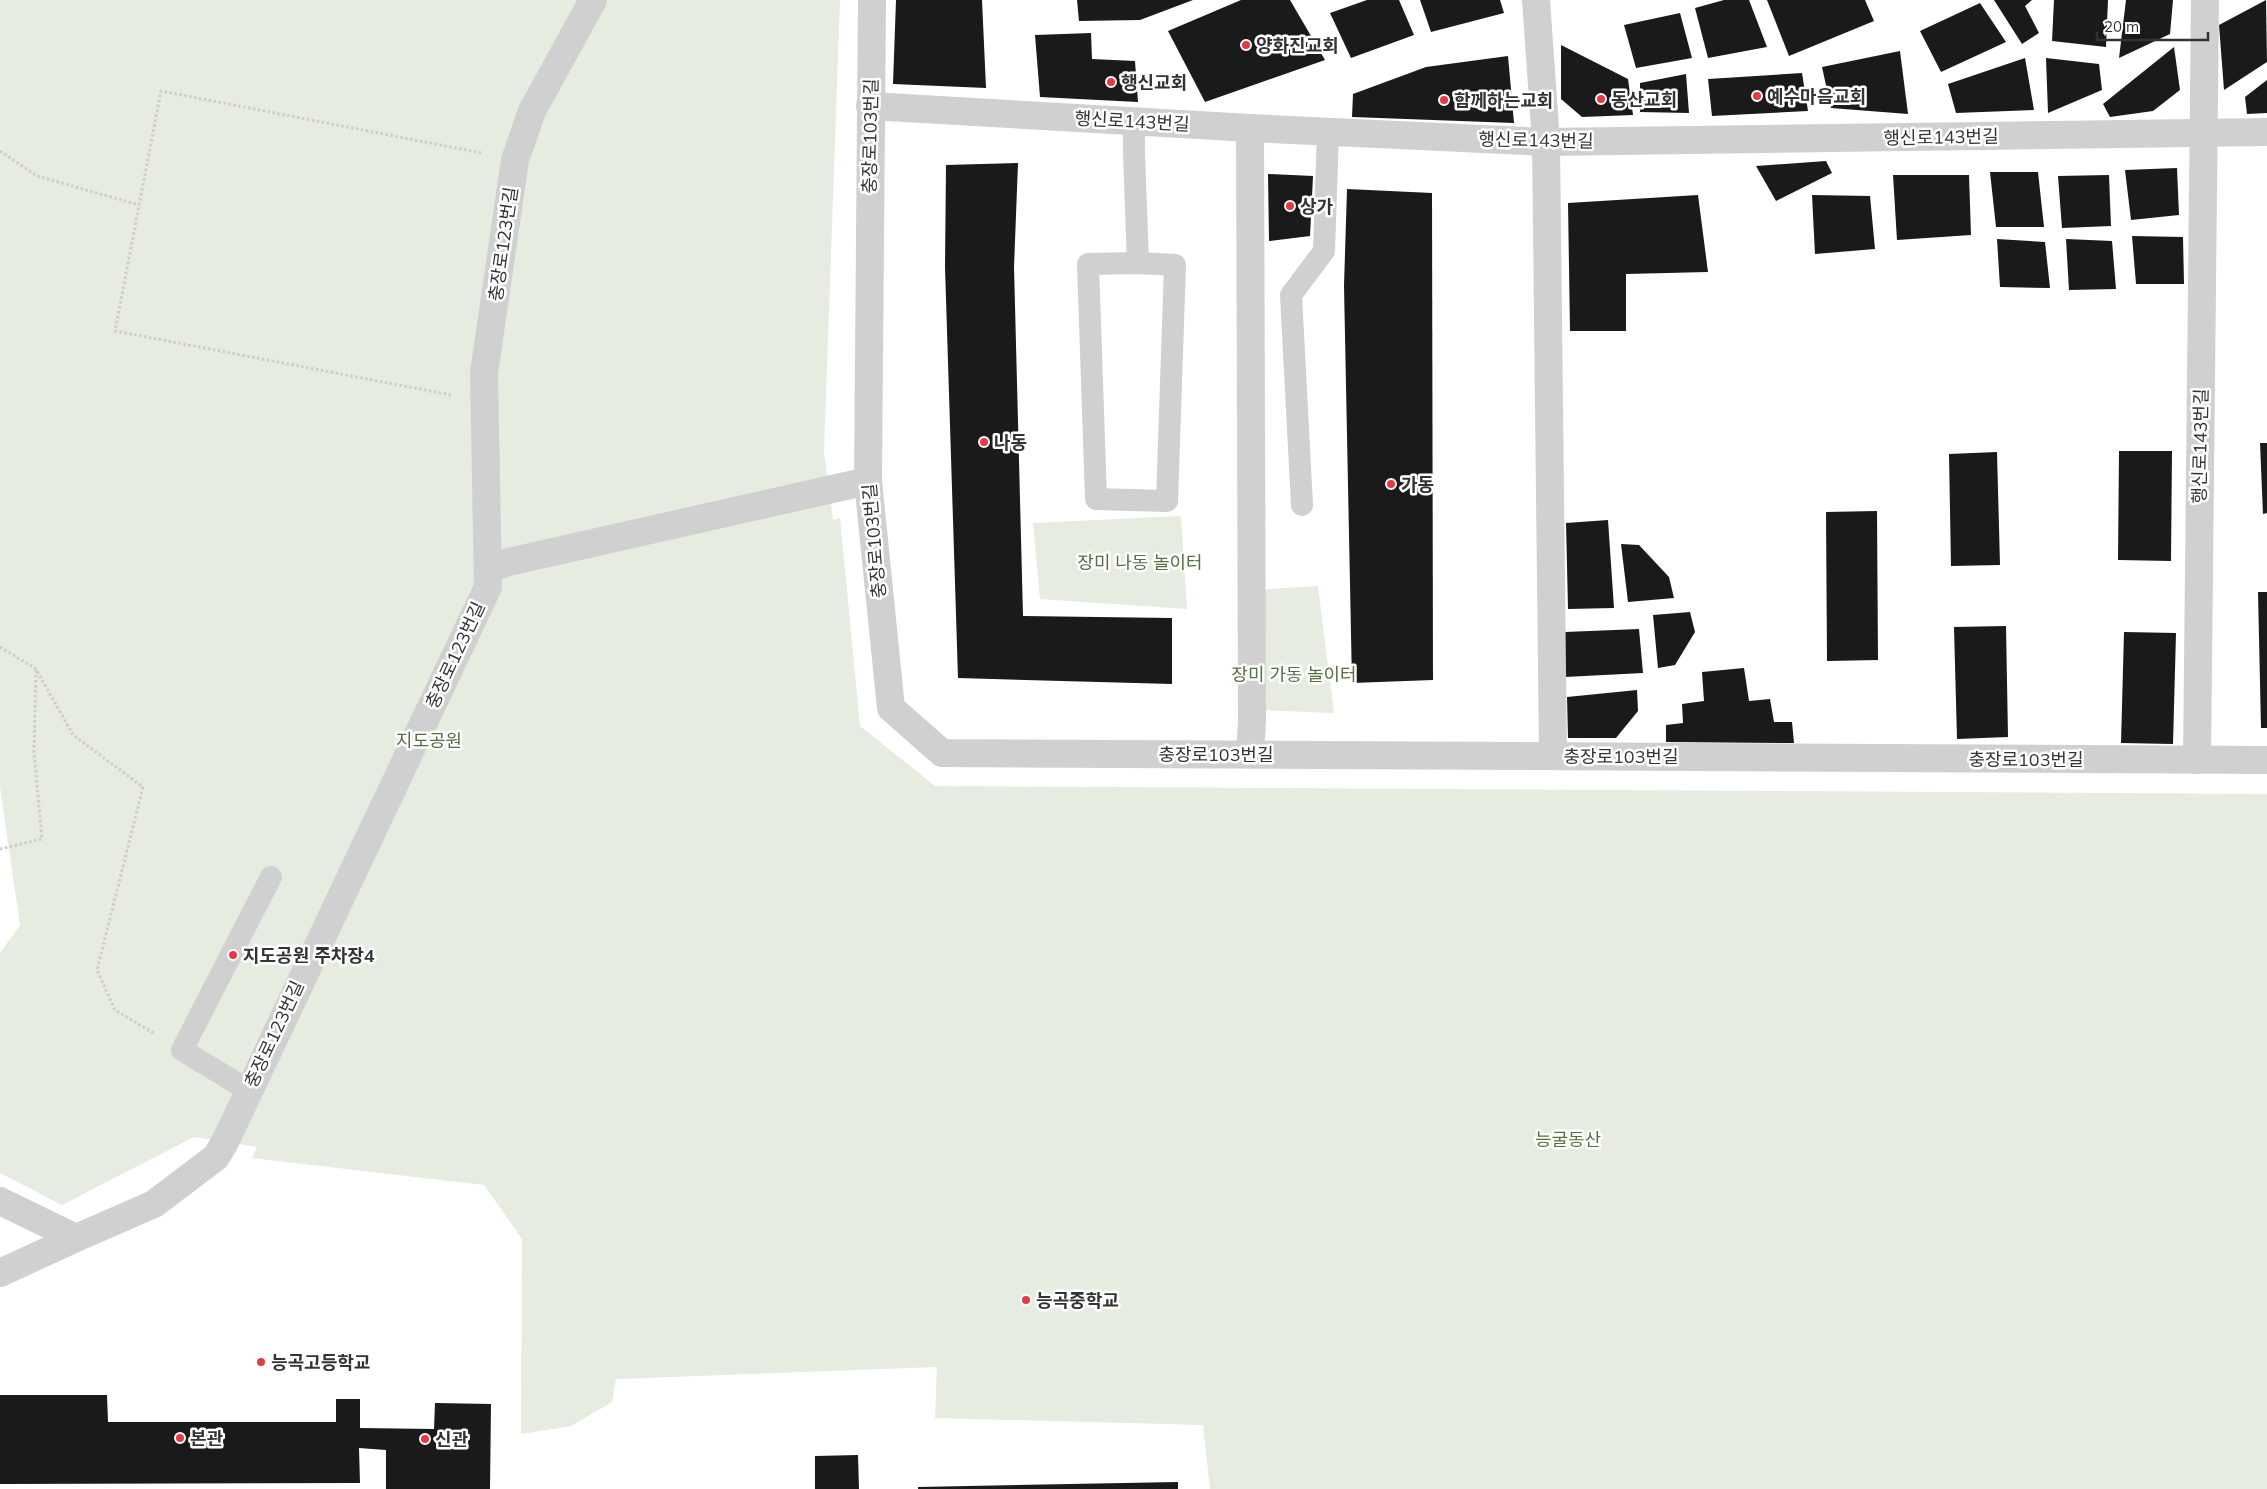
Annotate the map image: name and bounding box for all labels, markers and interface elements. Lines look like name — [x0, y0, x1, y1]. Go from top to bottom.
scale bar — [2097, 10, 2208, 42]
text: 20 m — [2104, 17, 2139, 36]
place label: 양화진교회 — [1256, 34, 1339, 57]
marker: 양화진교회 — [1240, 39, 1252, 51]
place label: 행신교회 — [1121, 71, 1187, 94]
marker: 행신교회 — [1105, 76, 1117, 88]
street label: 충장로103번길 — [857, 78, 883, 194]
place label: 예수마음교회 — [1767, 85, 1866, 108]
place label: 동산교회 — [1611, 88, 1677, 111]
place label: 함께하는교회 — [1454, 89, 1553, 112]
marker: 예수마음교회 — [1751, 90, 1763, 102]
marker: 동산교회 — [1595, 93, 1607, 105]
marker: 함께하는교회 — [1438, 94, 1450, 106]
street label: 행신로143번길 — [1074, 107, 1190, 135]
street label: 행신로143번길 — [1883, 124, 1999, 150]
street label: 행신로143번길 — [1478, 127, 1594, 153]
street label: 충장로123번길 — [484, 185, 522, 303]
place label: 상가 — [1300, 195, 1334, 218]
marker: 상가 — [1284, 200, 1296, 212]
street label: 행신로143번길 — [2187, 388, 2213, 504]
place label: 나동 — [994, 431, 1027, 454]
marker: 나동 — [978, 436, 990, 448]
place label: 가동 — [1401, 473, 1434, 496]
marker: 가동 — [1385, 478, 1397, 490]
street label: 충장로103번길 — [858, 483, 890, 599]
park label: 장미 나동 놀이터 — [1077, 551, 1203, 574]
street label: 충장로123번길 — [420, 598, 490, 712]
park label: 장미 가동 놀이터 — [1231, 663, 1357, 686]
park label: 지도공원 — [396, 729, 462, 752]
street label: 충장로103번길 — [1158, 743, 1274, 766]
street label: 충장로103번길 — [1563, 745, 1679, 768]
street label: 충장로103번길 — [1968, 748, 2084, 771]
place label: 지도공원 주차장4 — [243, 944, 375, 967]
marker: 지도공원 주차장4 — [227, 949, 239, 961]
street label: 충장로123번길 — [239, 977, 309, 1091]
park label: 능굴동산 — [1535, 1128, 1601, 1151]
place label: 능곡중학교 — [1036, 1289, 1119, 1312]
marker: 능곡중학교 — [1020, 1294, 1032, 1306]
place label: 능곡고등학교 — [271, 1351, 370, 1374]
marker: 능곡고등학교 — [255, 1356, 267, 1368]
place label: 본관 — [190, 1427, 224, 1450]
place label: 신관 — [435, 1428, 469, 1451]
marker: 본관 — [174, 1432, 186, 1444]
marker: 신관 — [419, 1433, 431, 1445]

